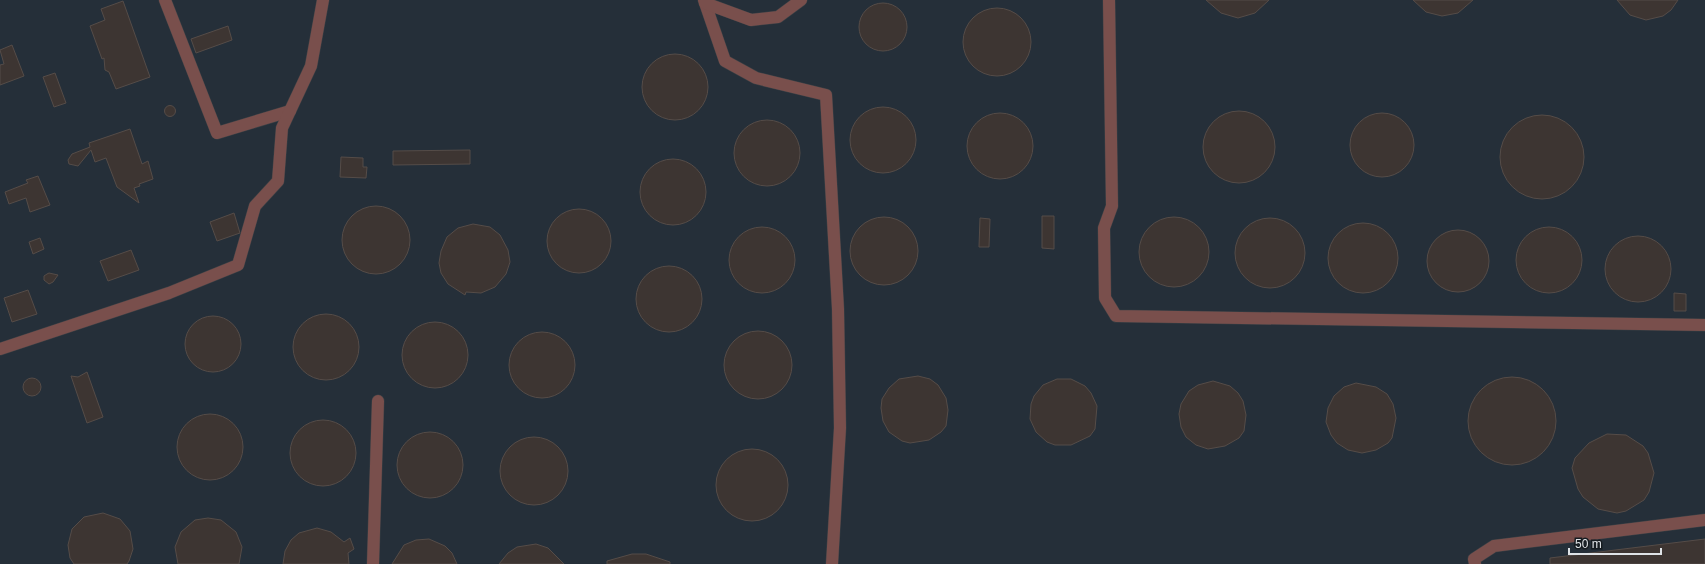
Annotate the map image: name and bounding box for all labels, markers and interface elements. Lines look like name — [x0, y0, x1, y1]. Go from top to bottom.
scale bar — [1569, 530, 1661, 556]
text: 50 m — [1575, 537, 1602, 551]

